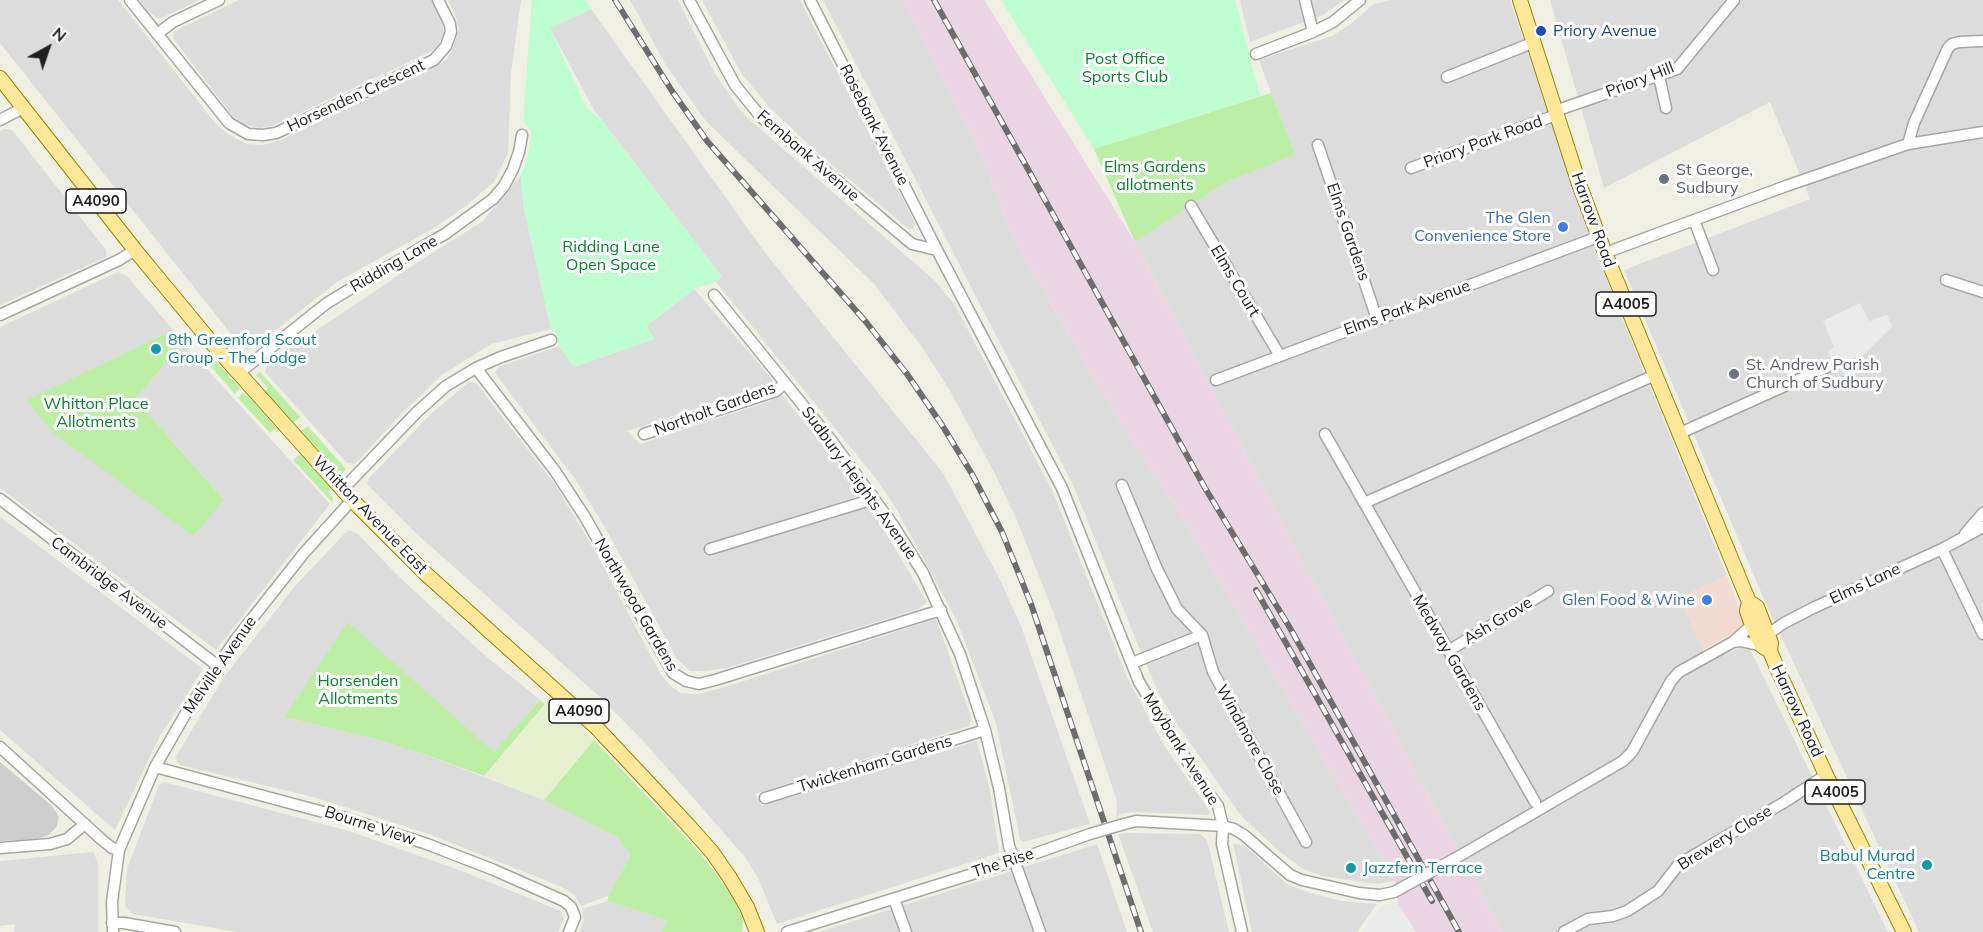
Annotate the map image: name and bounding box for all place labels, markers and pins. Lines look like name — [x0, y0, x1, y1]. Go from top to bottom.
place label: Priory Avenue — [1553, 21, 1657, 41]
marker: Priory Avenue — [1534, 24, 1548, 38]
place label: St George, Sudbury — [1676, 160, 1753, 198]
marker: St George, Sudbury — [1657, 172, 1671, 186]
place label: The Glen Convenience Store — [1414, 208, 1551, 246]
marker: The Glen Convenience Store — [1556, 220, 1570, 234]
place label: 8th Greenford Scout Group - The Lodge — [168, 330, 316, 368]
marker: 8th Greenford Scout Group - The Lodge — [149, 342, 163, 356]
place label: St. Andrew Parish Church of Sudbury — [1746, 355, 1884, 393]
marker: St. Andrew Parish Church of Sudbury — [1727, 367, 1741, 381]
place label: Glen Food & Wine — [1562, 590, 1695, 610]
marker: Glen Food & Wine — [1700, 593, 1714, 607]
place label: Babul Murad Centre — [1820, 846, 1915, 884]
place label: Jazzfern Terrace — [1363, 858, 1482, 878]
marker: Babul Murad Centre — [1920, 858, 1934, 872]
marker: Jazzfern Terrace — [1344, 861, 1358, 875]

